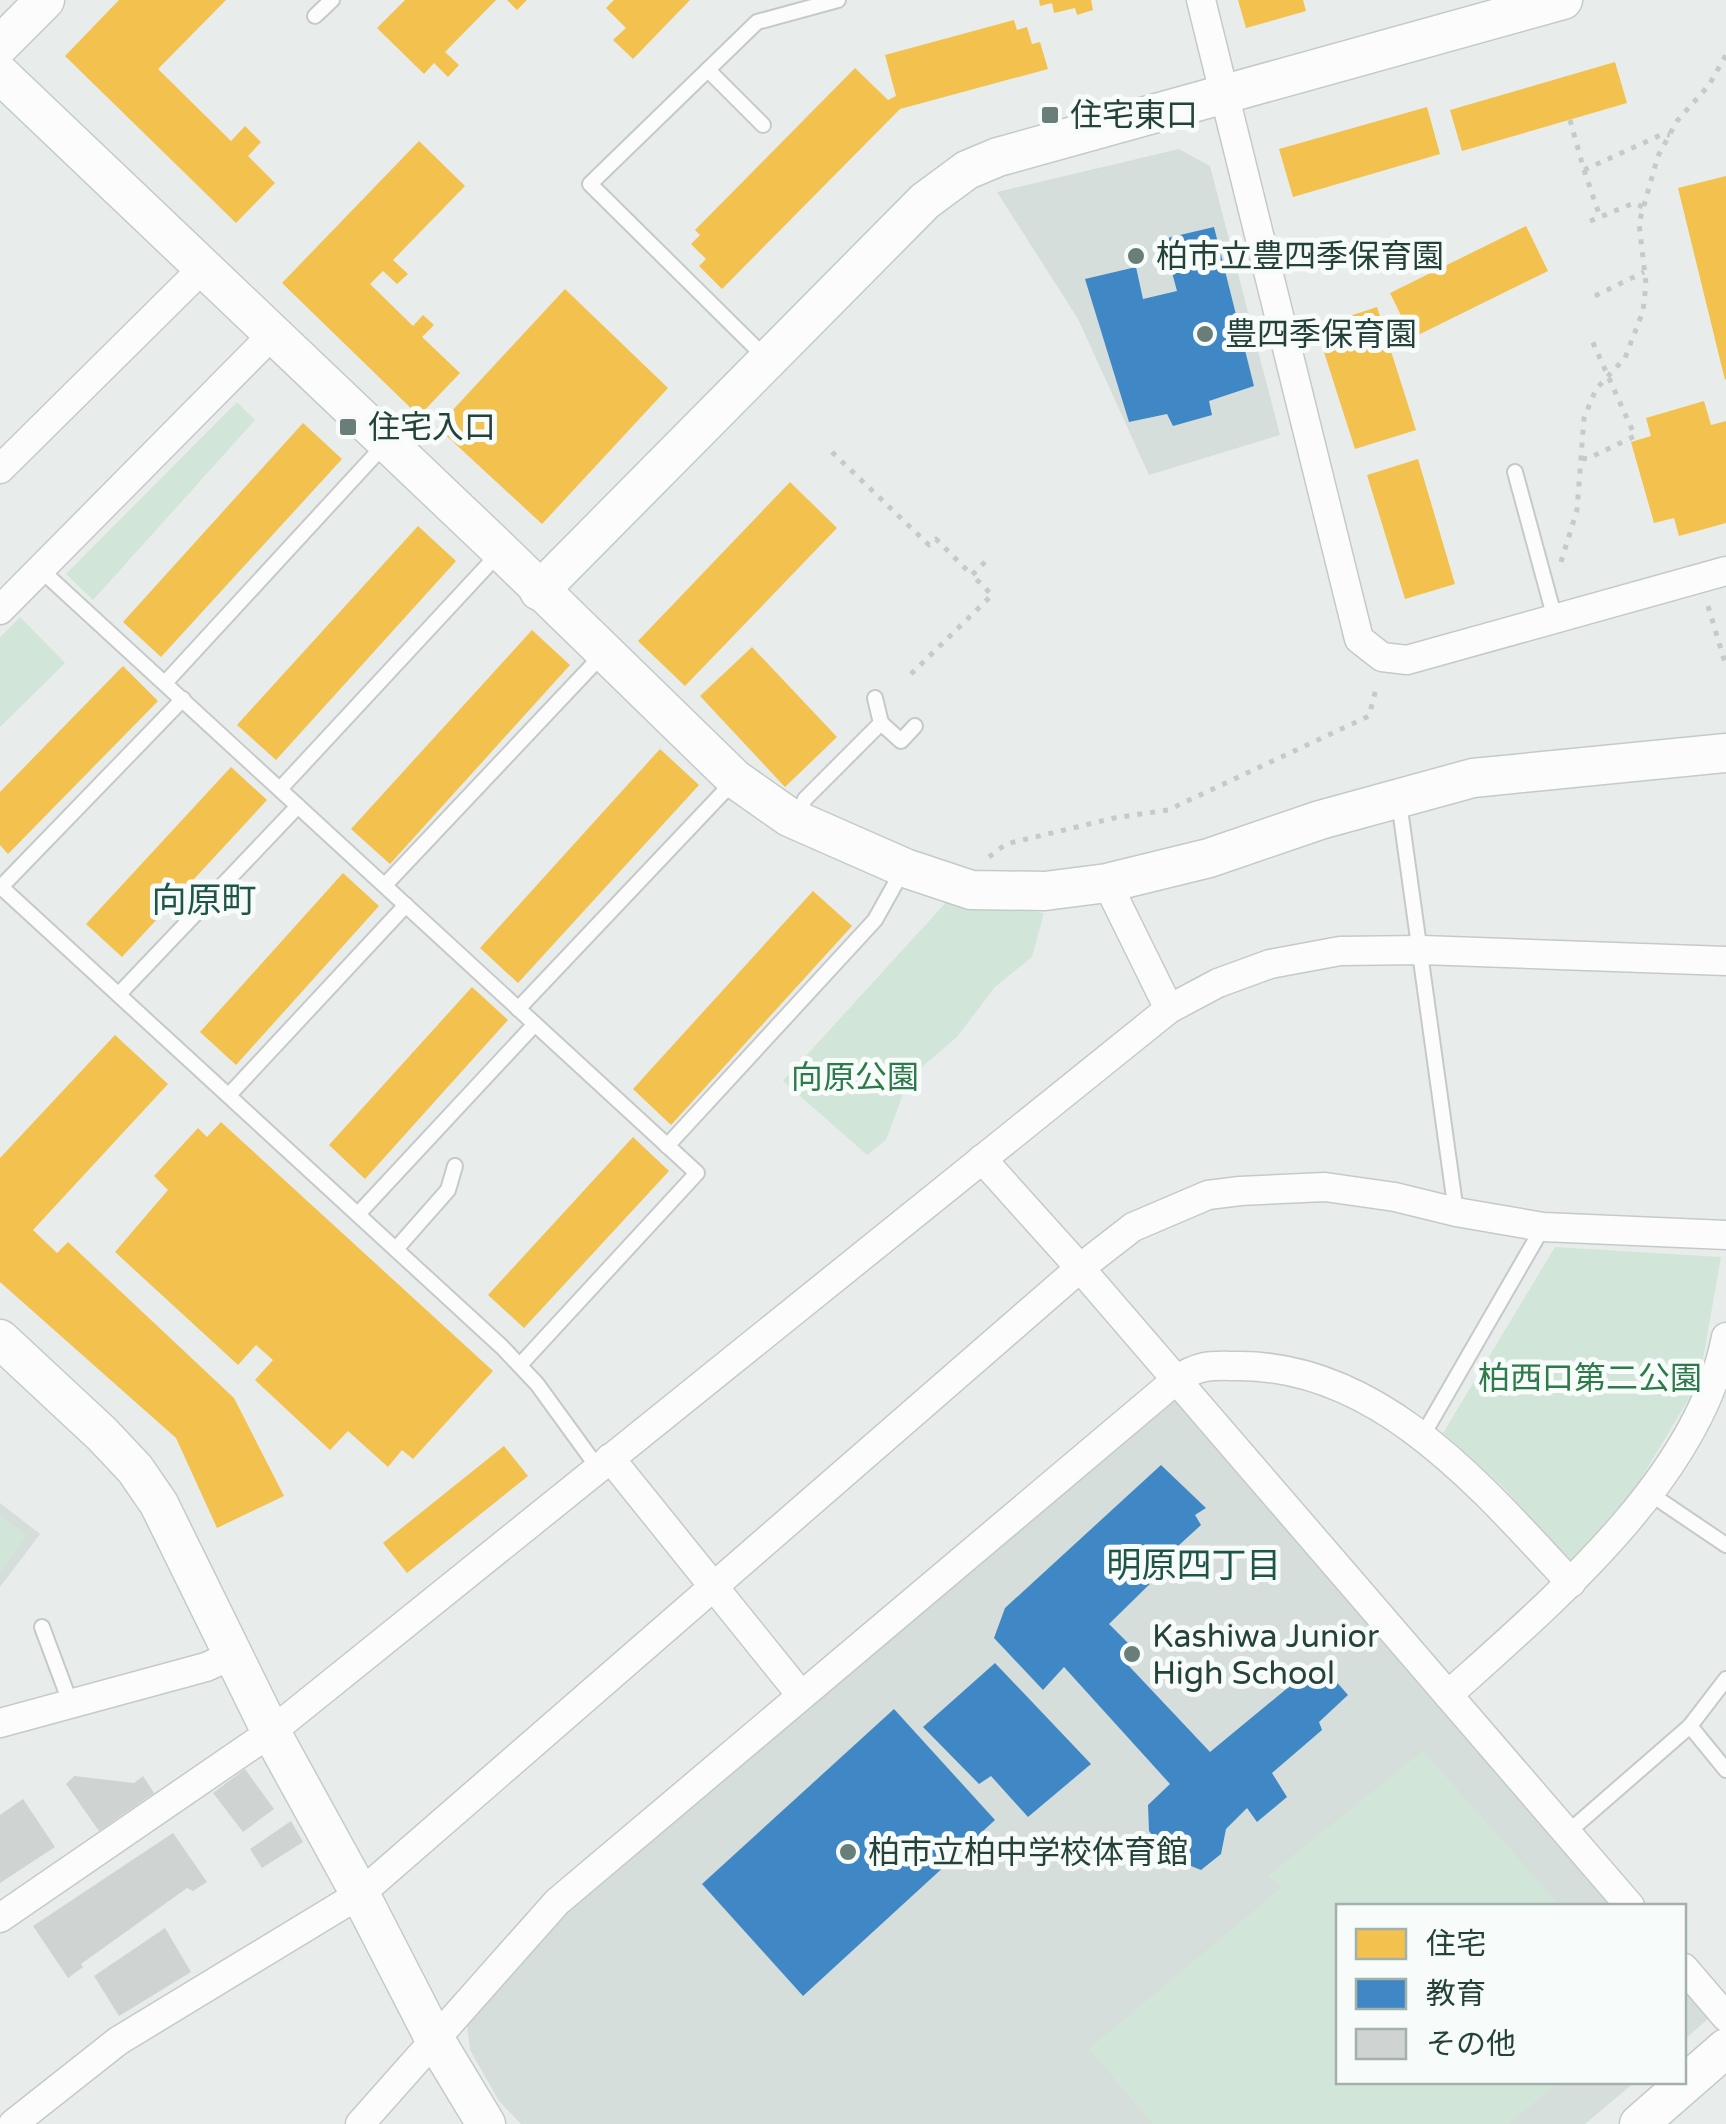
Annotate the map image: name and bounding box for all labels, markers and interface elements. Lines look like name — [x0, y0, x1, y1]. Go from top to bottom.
place label: 住宅東口 — [1070, 97, 1198, 135]
marker: 住宅東口 — [1039, 104, 1061, 126]
place label: 柏市立豊四季保育園 — [1156, 238, 1444, 276]
marker: 柏市立豊四季保育園 — [1125, 245, 1147, 267]
place label: 豊四季保育園 — [1225, 316, 1417, 354]
marker: 豊四季保育園 — [1194, 323, 1216, 345]
place label: 住宅入口 — [368, 409, 496, 447]
marker: 住宅入口 — [337, 416, 359, 438]
district label: 向原町 — [151, 880, 257, 922]
park label: 向原公園 — [791, 1059, 919, 1097]
park label: 柏西口第二公園 — [1478, 1360, 1702, 1398]
district label: 明原四丁目 — [1106, 1545, 1282, 1587]
place label: Kashiwa Junior High School — [1152, 1618, 1380, 1693]
marker: Kashiwa Junior High School — [1121, 1643, 1143, 1665]
place label: 柏市立柏中学校体育館 — [868, 1834, 1188, 1872]
marker: 柏市立柏中学校体育館 — [837, 1841, 859, 1863]
legend — [1336, 1904, 1686, 2084]
text: 住宅 — [1426, 1926, 1486, 1963]
text: 教育 — [1426, 1976, 1486, 2013]
text: その他 — [1426, 2026, 1516, 2063]

